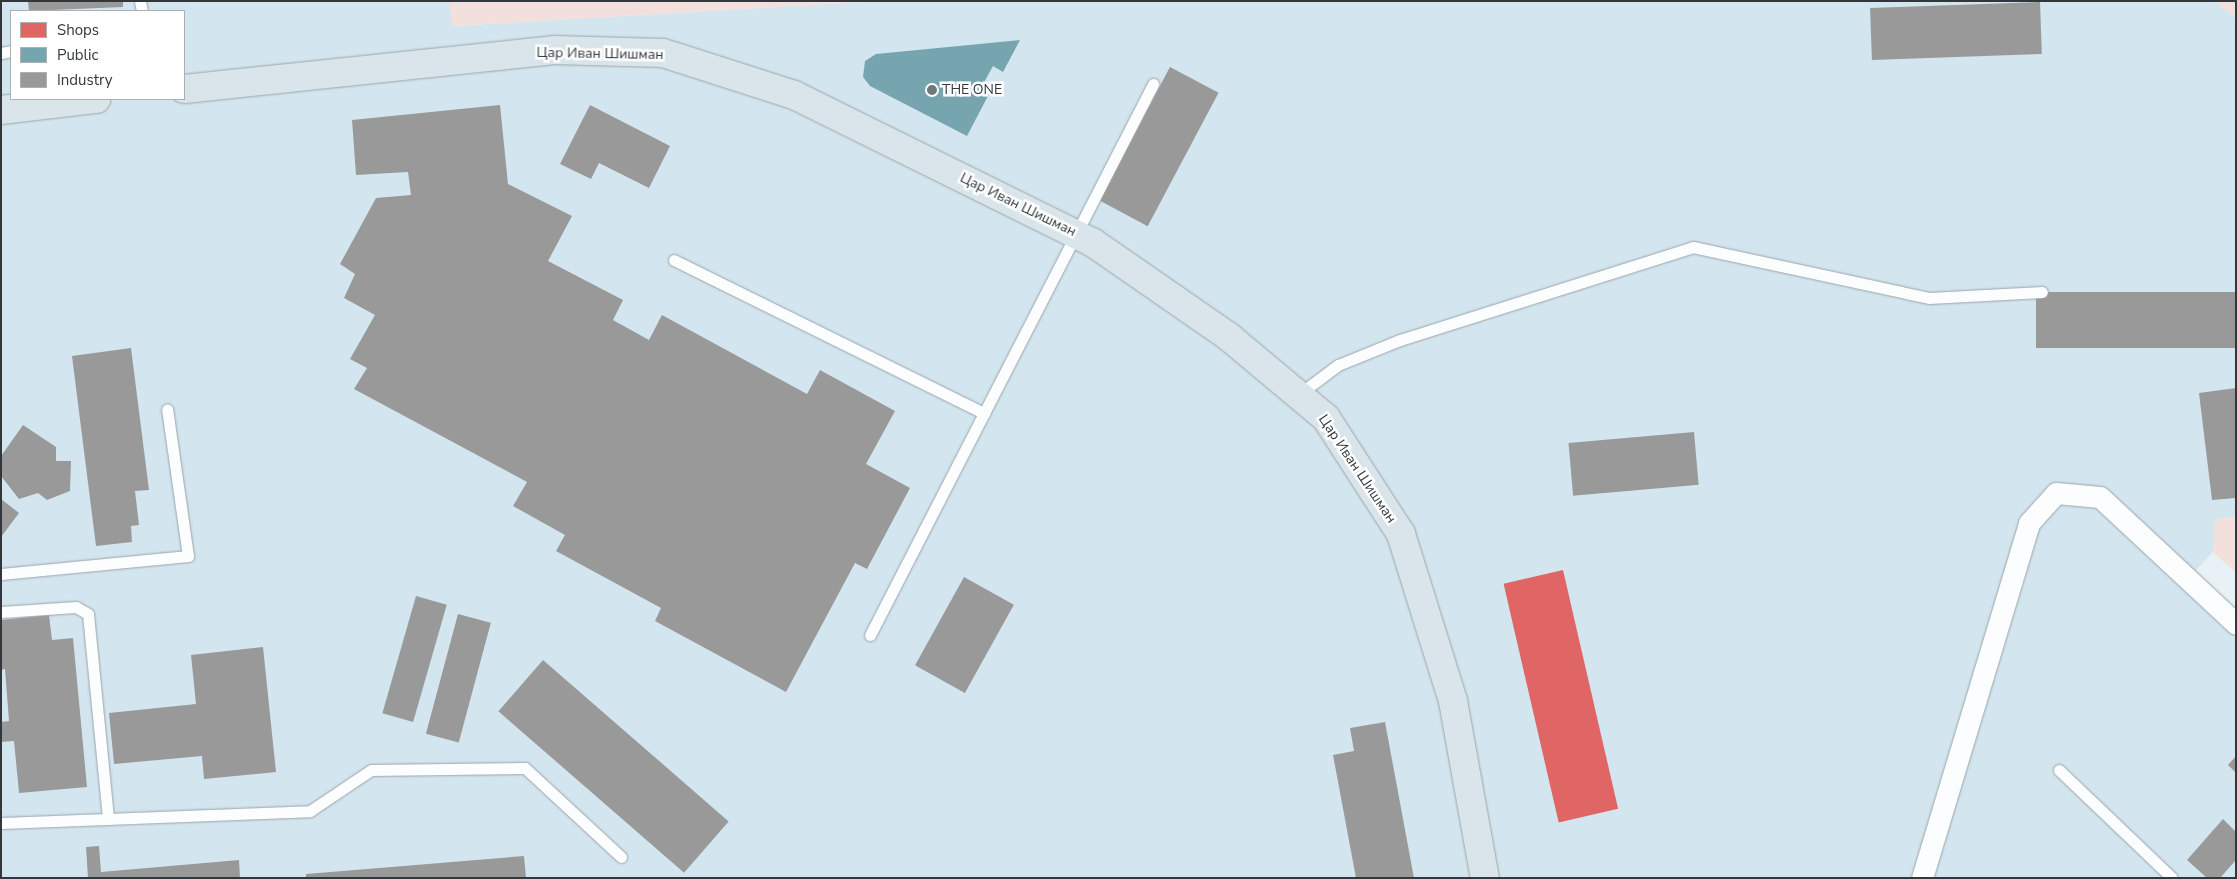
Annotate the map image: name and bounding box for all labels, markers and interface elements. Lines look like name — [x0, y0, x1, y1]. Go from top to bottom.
legend — [10, 10, 185, 100]
text: Shops — [57, 20, 99, 40]
street label: Цар Иван Шишман — [536, 44, 664, 64]
text: Public — [57, 45, 98, 65]
text: Industry — [57, 70, 112, 90]
place label: THE ONE — [942, 82, 1002, 98]
marker: THE ONE — [926, 84, 938, 96]
street label: Цар Иван Шишман — [957, 170, 1079, 240]
street label: Цар Иван Шишман — [1315, 412, 1399, 526]

